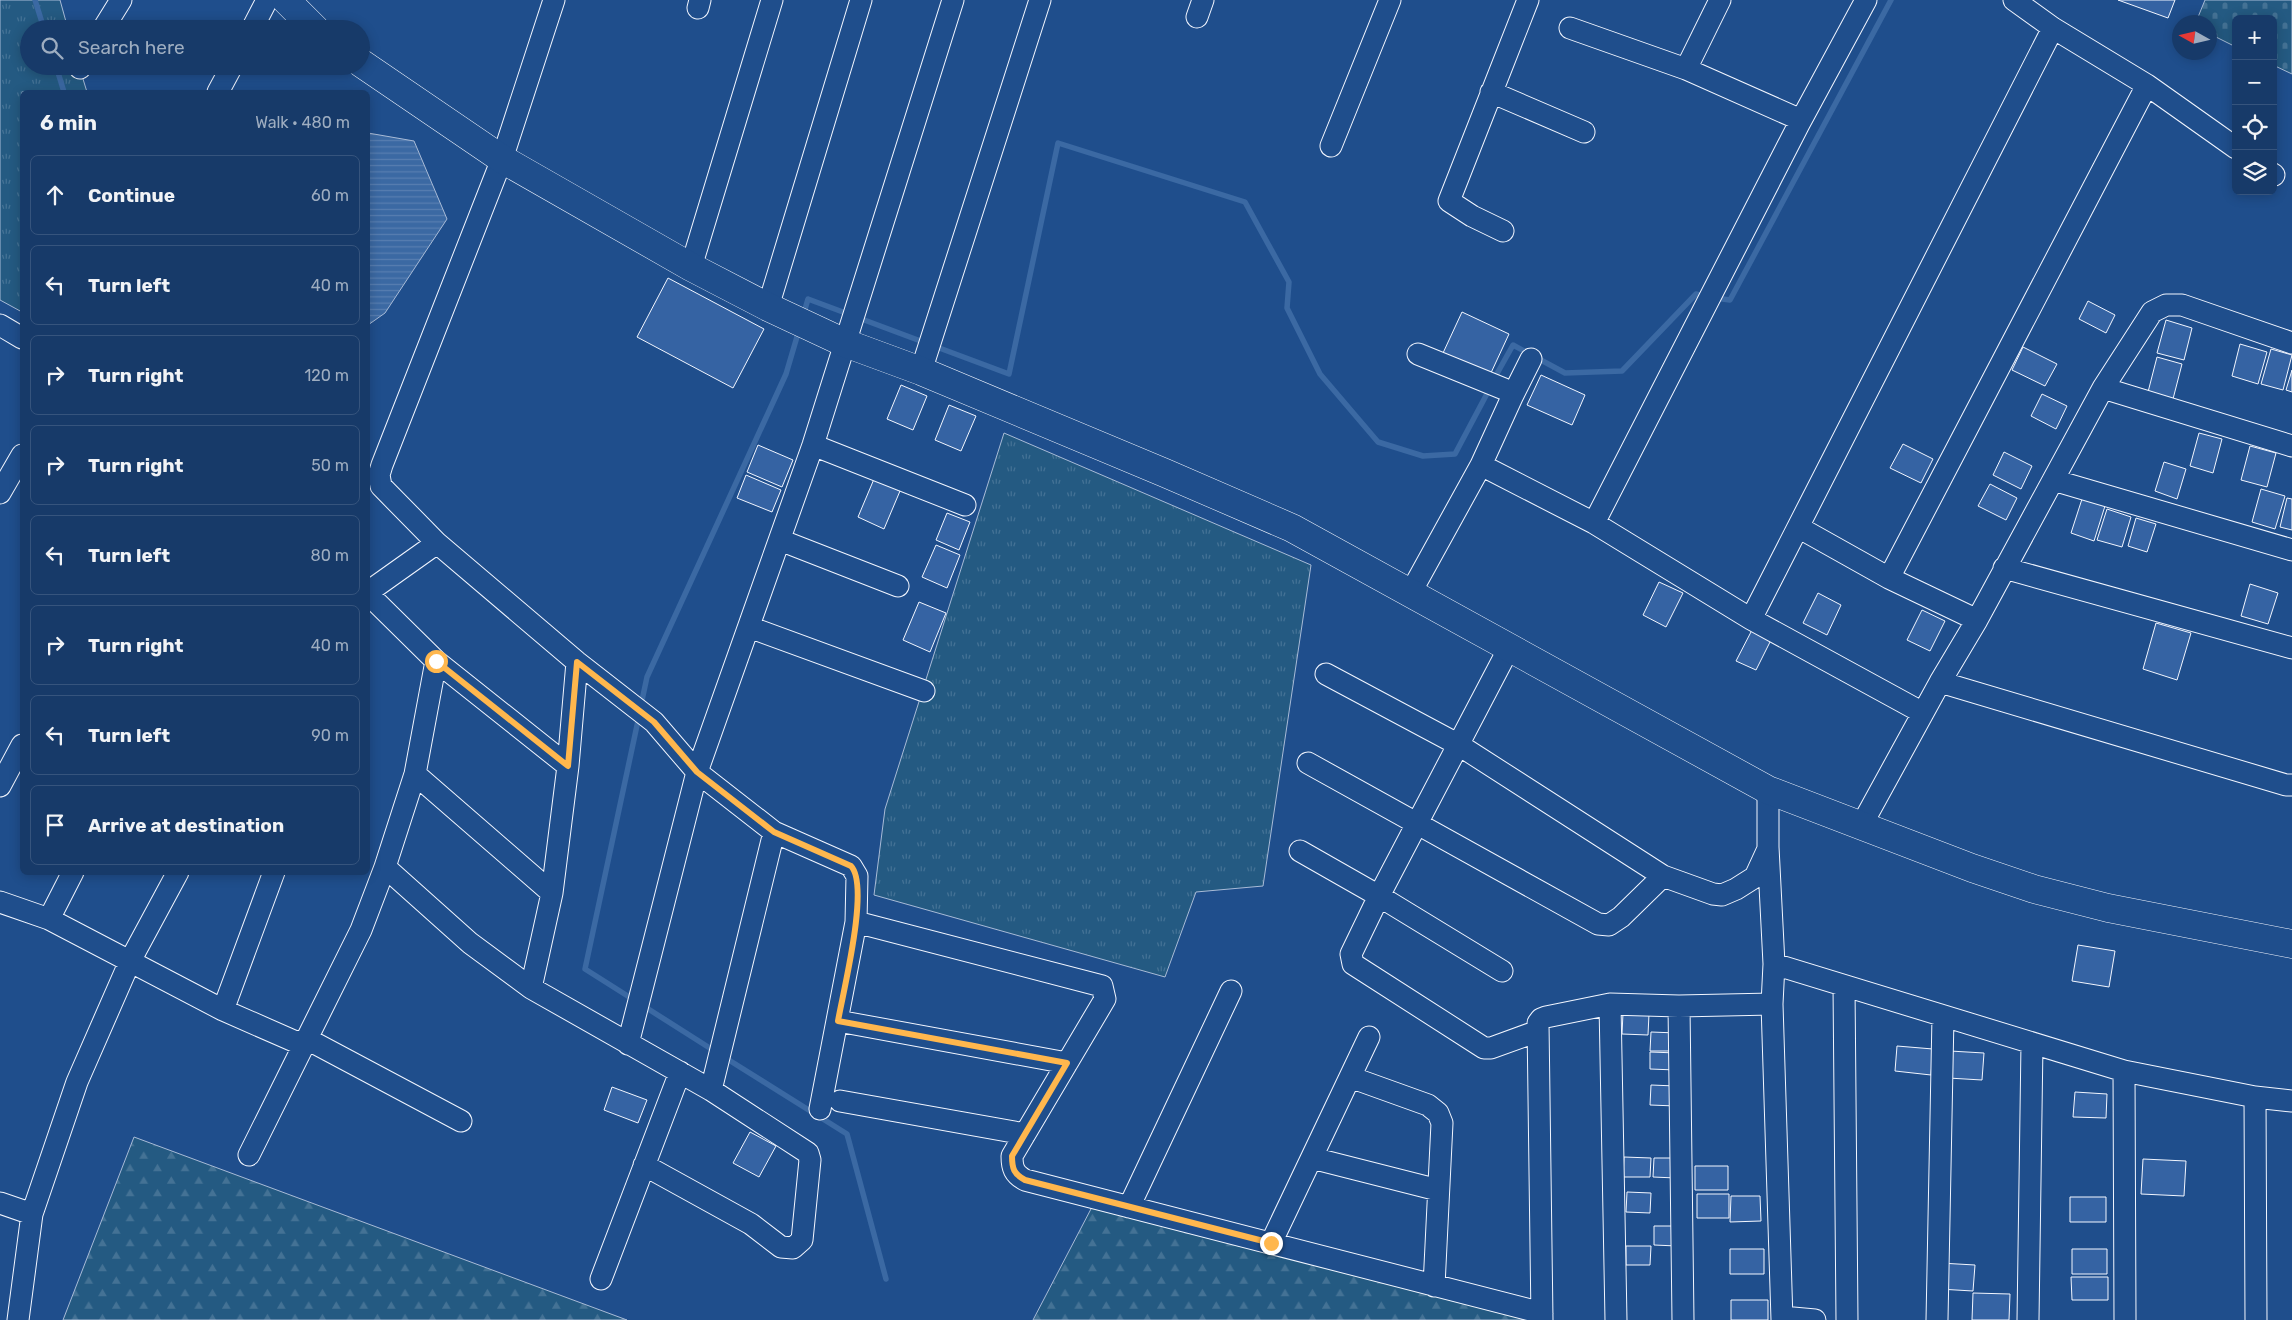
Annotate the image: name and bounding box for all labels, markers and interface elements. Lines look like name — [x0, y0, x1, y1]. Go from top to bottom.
north arrow — [2172, 15, 2217, 60]
map controls — [2232, 15, 2277, 195]
button: + — [2232, 15, 2277, 60]
search box — [20, 20, 370, 75]
icon: search — [38, 34, 66, 62]
text: Search here — [78, 36, 185, 59]
button: − — [2232, 60, 2277, 105]
button: locate — [2232, 105, 2277, 150]
text: 6 min — [40, 110, 97, 135]
text: Walk · 480 m — [255, 113, 350, 132]
button: layers — [2232, 150, 2277, 195]
icon: ahead — [41, 181, 69, 209]
text: Continue — [88, 184, 175, 207]
text: 60 m — [311, 186, 349, 205]
icon: left — [41, 271, 69, 299]
text: Turn left — [88, 274, 170, 297]
text: 40 m — [311, 276, 349, 295]
icon: right — [41, 361, 69, 389]
text: Turn right — [88, 364, 183, 387]
text: 120 m — [304, 366, 349, 385]
icon: right — [41, 451, 69, 479]
text: Turn right — [88, 454, 183, 477]
text: 50 m — [311, 456, 349, 475]
icon: left — [41, 541, 69, 569]
text: Turn left — [88, 544, 170, 567]
text: 80 m — [311, 546, 349, 565]
icon: right — [41, 631, 69, 659]
text: Turn right — [88, 634, 183, 657]
text: 40 m — [311, 636, 349, 655]
route start — [425, 650, 448, 673]
icon: left — [41, 721, 69, 749]
text: Turn left — [88, 724, 170, 747]
text: 90 m — [311, 726, 349, 745]
icon: arrive — [41, 811, 69, 839]
text: Arrive at destination — [88, 814, 284, 837]
route end — [1260, 1232, 1283, 1255]

